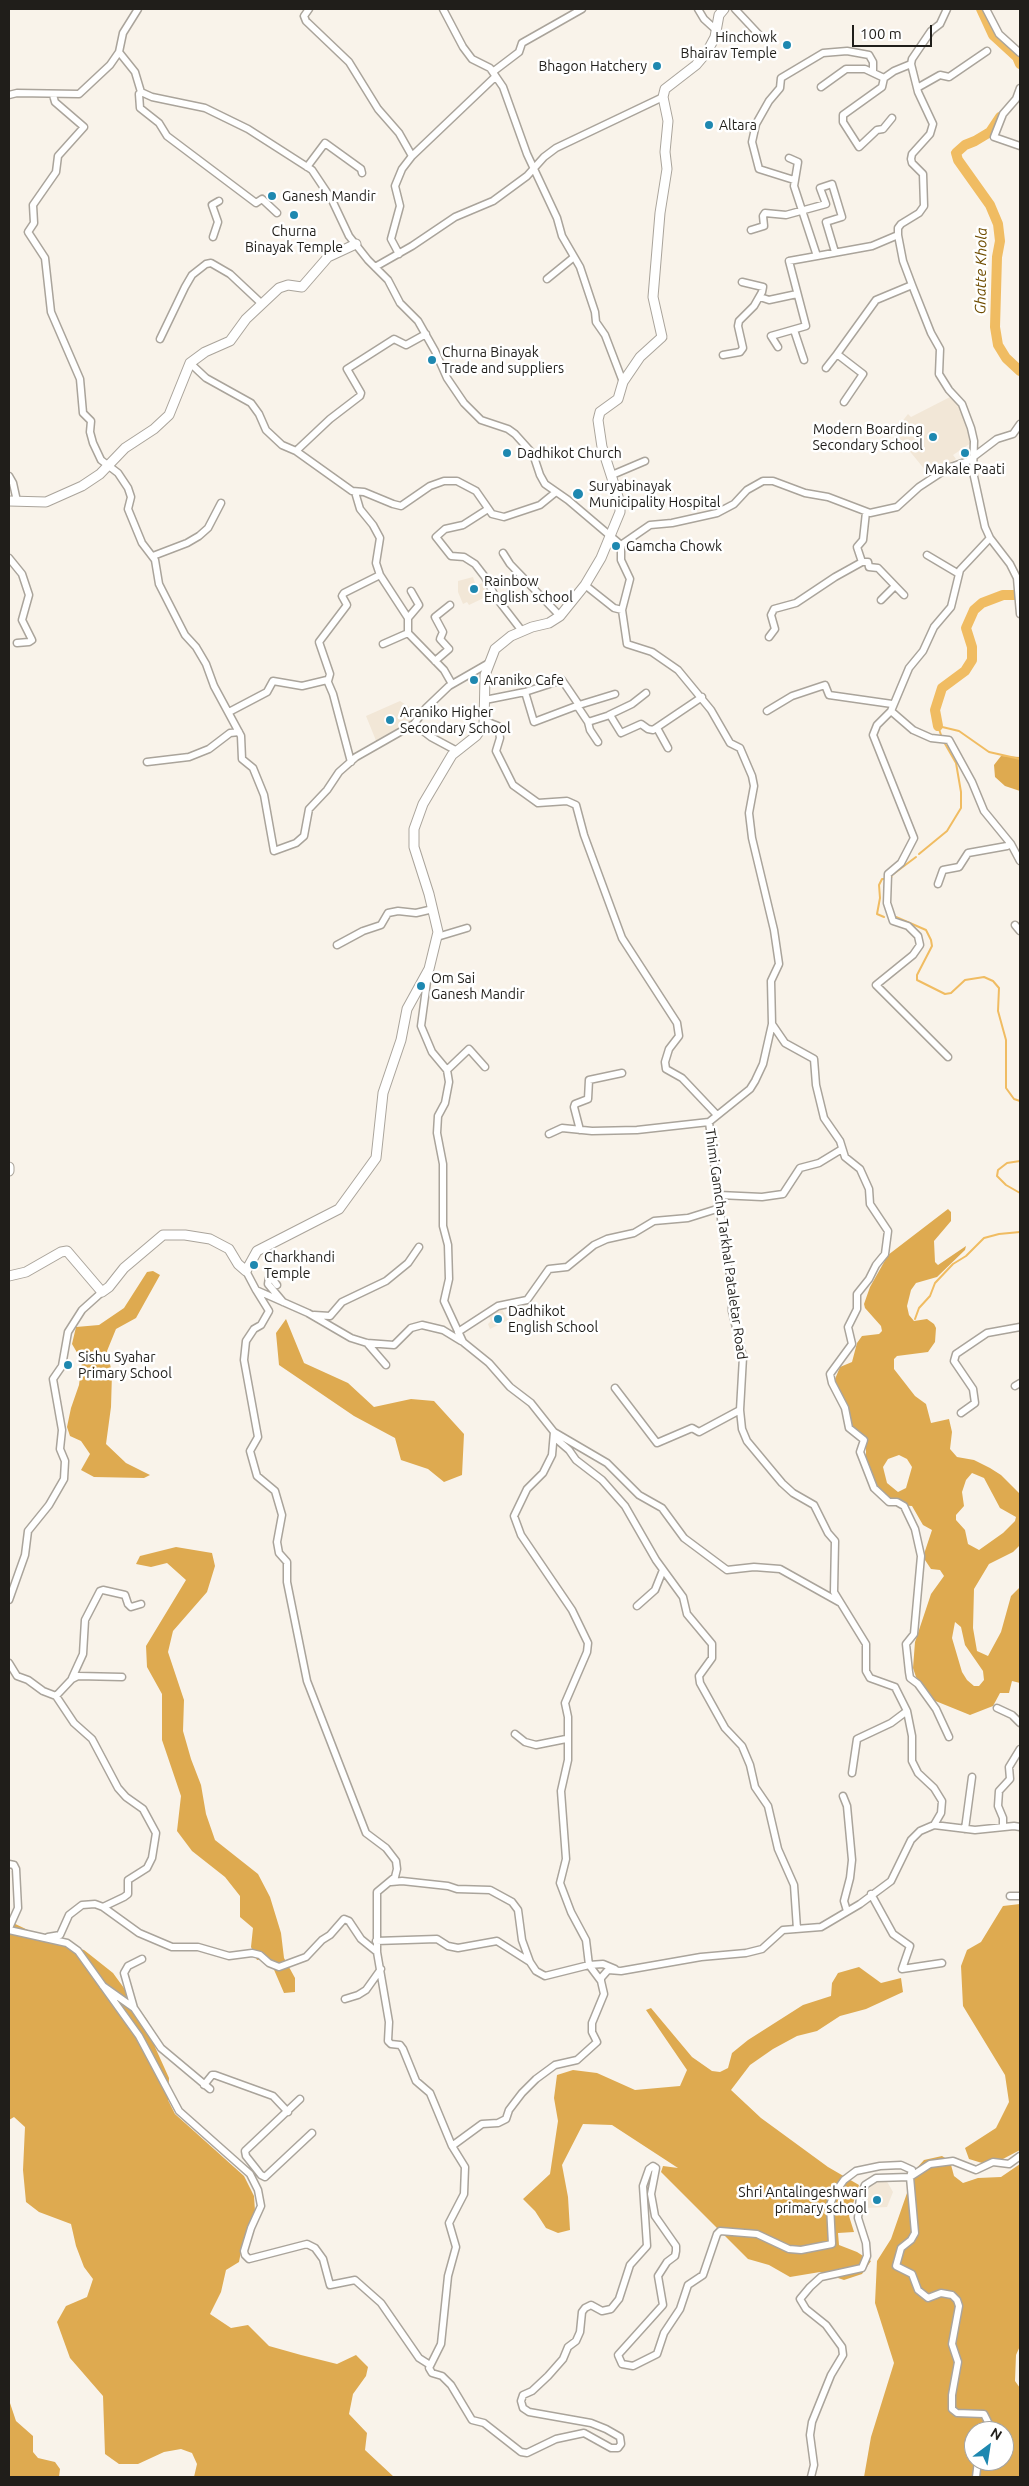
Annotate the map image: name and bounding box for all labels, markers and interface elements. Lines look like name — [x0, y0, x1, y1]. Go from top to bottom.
scale bar — [854, 15, 934, 47]
text: 100 m — [860, 25, 902, 42]
place label: Hinchowk Bhairav Temple — [680, 29, 777, 62]
marker: Hinchowk Bhairav Temple — [781, 39, 793, 51]
place label: Bhagon Hatchery — [538, 58, 647, 74]
marker: Bhagon Hatchery — [651, 60, 663, 72]
place label: Altara — [719, 117, 757, 133]
marker: Altara — [703, 119, 715, 131]
place label: Ganesh Mandir — [282, 188, 376, 204]
marker: Ganesh Mandir — [266, 190, 278, 202]
marker: Churna Binayak Temple — [288, 209, 300, 221]
place label: Churna Binayak Temple — [245, 223, 343, 256]
water label: Ghatte Khola — [971, 227, 991, 315]
place label: Churna Binayak Trade and suppliers — [442, 344, 564, 377]
marker: Churna Binayak Trade and suppliers — [426, 354, 438, 366]
place label: Modern Boarding Secondary School — [812, 421, 923, 454]
marker: Modern Boarding Secondary School — [927, 431, 939, 443]
place label: Dadhikot Church — [517, 445, 622, 461]
marker: Dadhikot Church — [501, 447, 513, 459]
marker: Makale Paati — [959, 447, 971, 459]
place label: Makale Paati — [925, 461, 1005, 477]
place label: Suryabinayak Municipality Hospital — [589, 478, 720, 511]
marker: Suryabinayak Municipality Hospital — [571, 487, 585, 501]
place label: Gamcha Chowk — [626, 538, 722, 554]
marker: Gamcha Chowk — [610, 540, 622, 552]
place label: Rainbow English school — [484, 573, 573, 606]
marker: Rainbow English school — [468, 583, 480, 595]
place label: Araniko Cafe — [484, 672, 564, 688]
marker: Araniko Cafe — [468, 674, 480, 686]
place label: Araniko Higher Secondary School — [400, 704, 511, 736]
marker: Araniko Higher Secondary School — [384, 714, 396, 726]
place label: Om Sai Ganesh Mandir — [431, 970, 525, 1002]
marker: Om Sai Ganesh Mandir — [415, 980, 427, 992]
street label: Thimi Gamcha Tarkhal Pataletar Road — [701, 1127, 751, 1361]
place label: Charkhandi Temple — [264, 1249, 335, 1282]
marker: Charkhandi Temple — [248, 1259, 260, 1271]
place label: Dadhikot English School — [508, 1303, 598, 1335]
marker: Dadhikot English School — [492, 1313, 504, 1325]
place label: Sishu Syahar Primary School — [78, 1349, 172, 1381]
marker: Sishu Syahar Primary School — [62, 1359, 74, 1371]
place label: Shri Antalingeshwari primary school — [738, 2184, 867, 2216]
marker: Shri Antalingeshwari primary school — [871, 2194, 883, 2206]
north arrow — [964, 2421, 1014, 2471]
text: N — [988, 2424, 1005, 2444]

